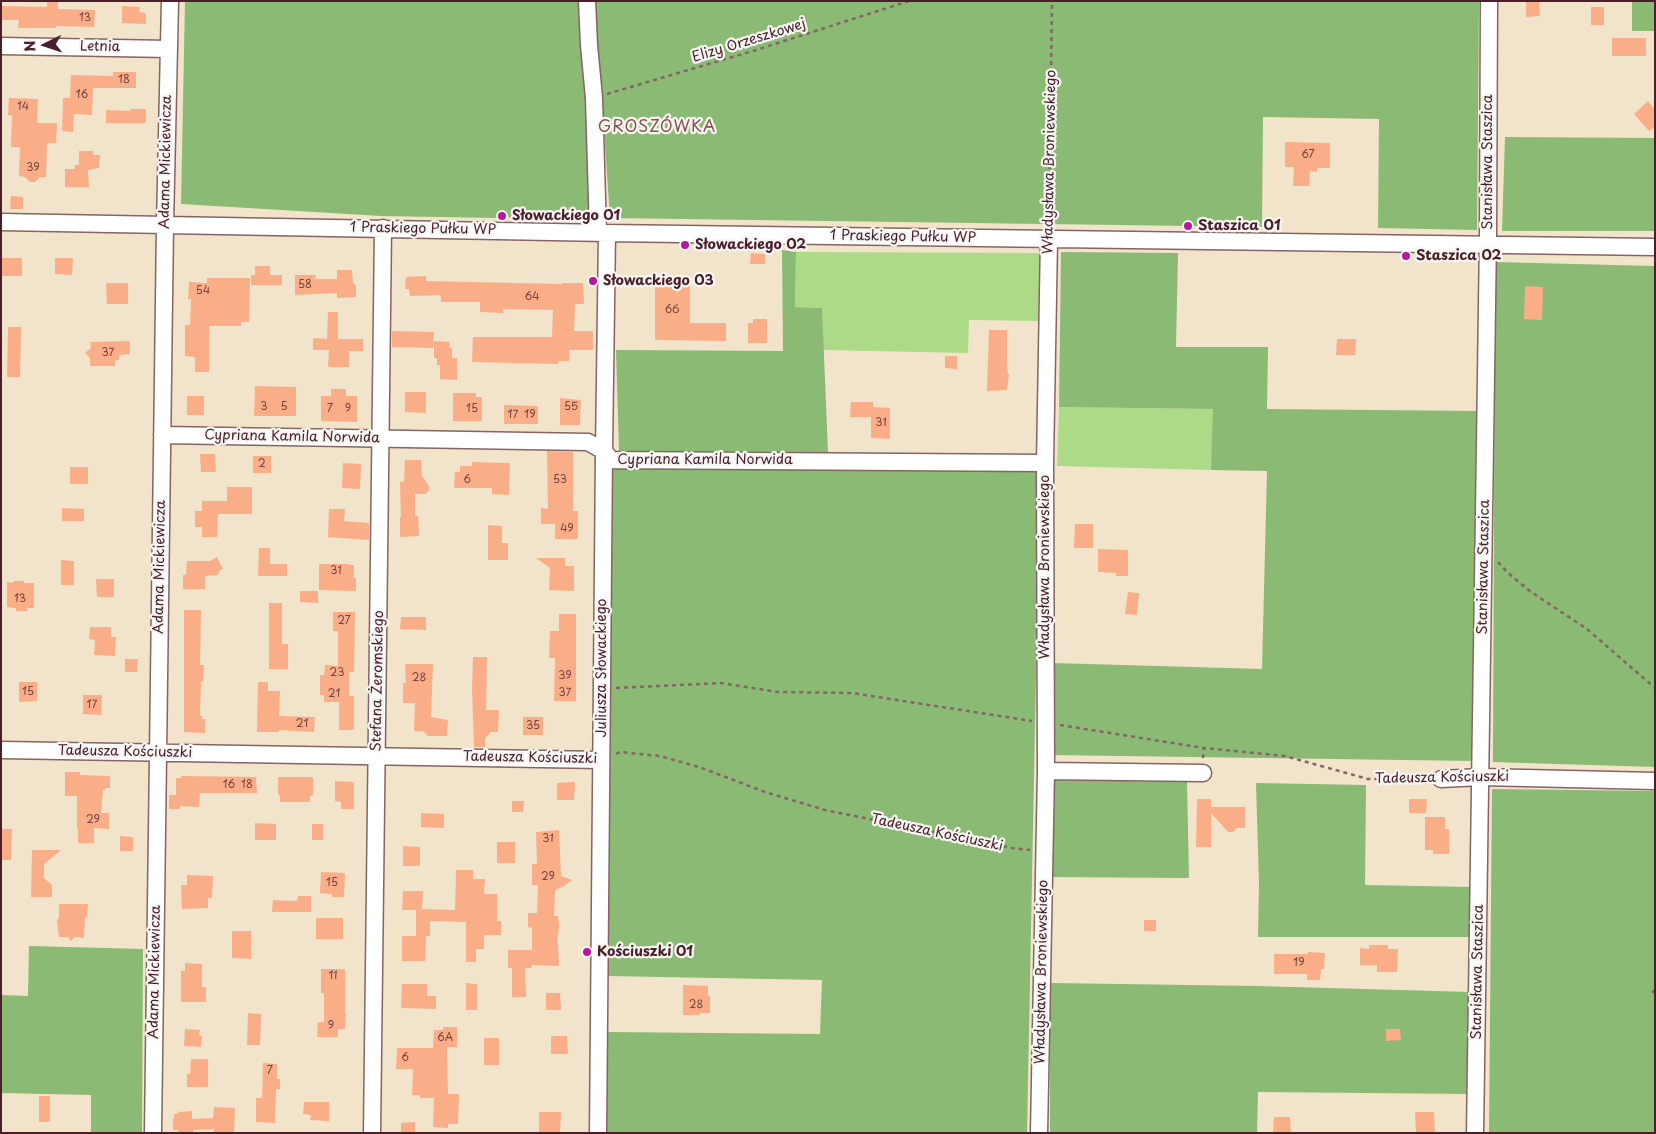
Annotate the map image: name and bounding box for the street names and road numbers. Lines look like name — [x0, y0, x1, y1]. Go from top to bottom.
street label: Elizy Orzeszkowej — [690, 16, 808, 66]
street label: Letnia — [80, 38, 120, 56]
street label: Władysława Broniewskiego — [1040, 70, 1060, 254]
street label: Stanisława Staszica — [1480, 94, 1496, 230]
street label: Adama Mickiewicza — [156, 95, 176, 229]
street label: 1 Praskiego Pułku WP — [350, 219, 496, 239]
street label: 1 Praskiego Pułku WP — [830, 227, 976, 247]
street label: Cypriana Kamila Norwida — [204, 427, 380, 447]
street label: Cypriana Kamila Norwida — [617, 452, 793, 468]
street label: Władysława Broniewskiego — [1037, 475, 1053, 659]
street label: Stanisława Staszica — [1474, 499, 1494, 635]
street label: Adama Mickiewicza — [150, 500, 170, 634]
street label: Juliusza Słowackiego — [594, 598, 610, 738]
street label: Stefana Żeromskiego — [368, 610, 388, 752]
street label: Tadeusza Kościuszki — [58, 742, 192, 762]
street label: Tadeusza Kościuszki — [463, 748, 597, 768]
street label: Tadeusza Kościuszki — [1375, 768, 1509, 788]
street label: Tadeusza Kościuszki — [870, 811, 1004, 855]
street label: Władysława Broniewskiego — [1032, 880, 1052, 1064]
street label: Stanisława Staszica — [1468, 904, 1488, 1040]
street label: Adama Mickiewicza — [145, 905, 165, 1039]

